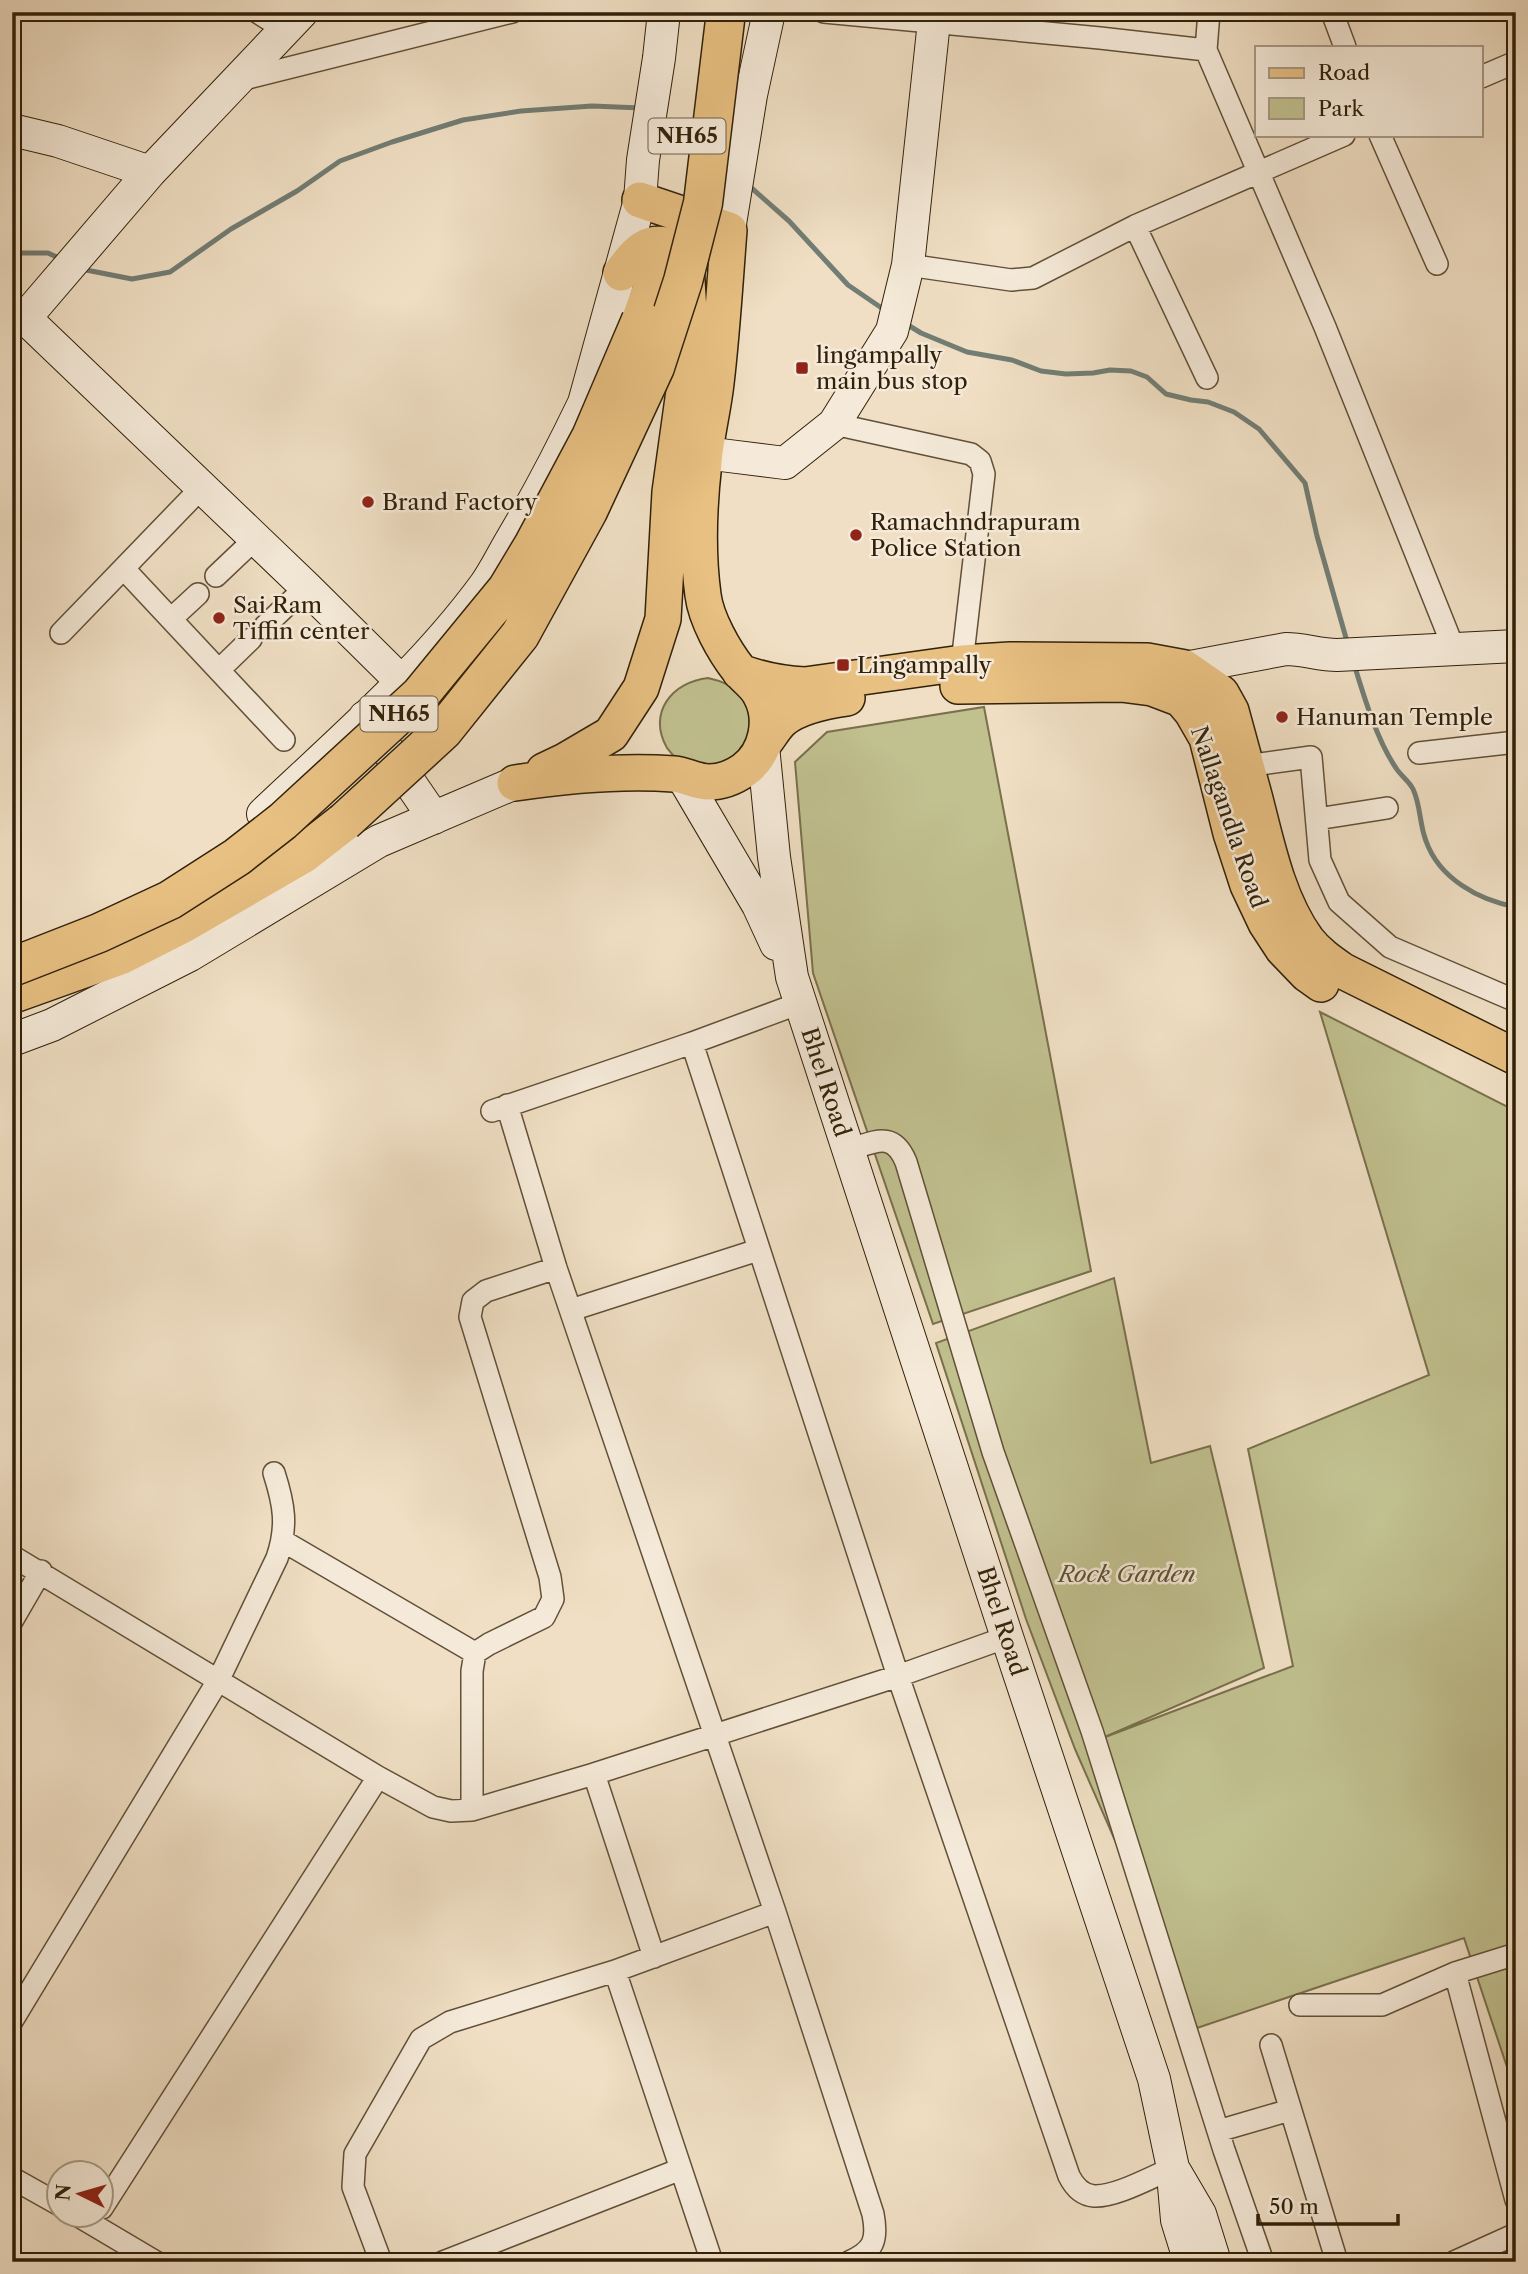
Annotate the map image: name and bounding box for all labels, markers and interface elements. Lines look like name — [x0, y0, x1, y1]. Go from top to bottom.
legend — [1255, 46, 1482, 136]
text: Road — [1318, 60, 1370, 85]
text: Park — [1318, 96, 1364, 121]
road number: NH65 — [648, 118, 726, 154]
place label: lingampally main bus stop — [816, 341, 968, 395]
marker: lingampally main bus stop — [794, 360, 810, 376]
place label: Brand Factory — [382, 488, 537, 516]
marker: Brand Factory — [360, 494, 376, 510]
place label: Ramachndrapuram Police Station — [870, 508, 1081, 562]
marker: Ramachndrapuram Police Station — [848, 527, 864, 543]
place label: Sai Ram Tiffin center — [233, 591, 370, 645]
marker: Sai Ram Tiffin center — [211, 610, 227, 626]
place label: Lingampally — [857, 651, 992, 679]
marker: Lingampally — [835, 657, 851, 673]
road number: NH65 — [360, 696, 438, 732]
place label: Hanuman Temple — [1296, 703, 1493, 731]
marker: Hanuman Temple — [1274, 709, 1290, 725]
street label: Nallagandla Road — [1185, 722, 1273, 912]
street label: Bhel Road — [795, 1024, 857, 1140]
park label: Rock Garden — [1057, 1560, 1195, 1588]
street label: Bhel Road — [971, 1563, 1033, 1679]
north arrow — [46, 2158, 116, 2228]
text: N — [51, 2183, 76, 2202]
scale bar — [1258, 2183, 1398, 2227]
text: 50 m — [1269, 2194, 1319, 2219]

